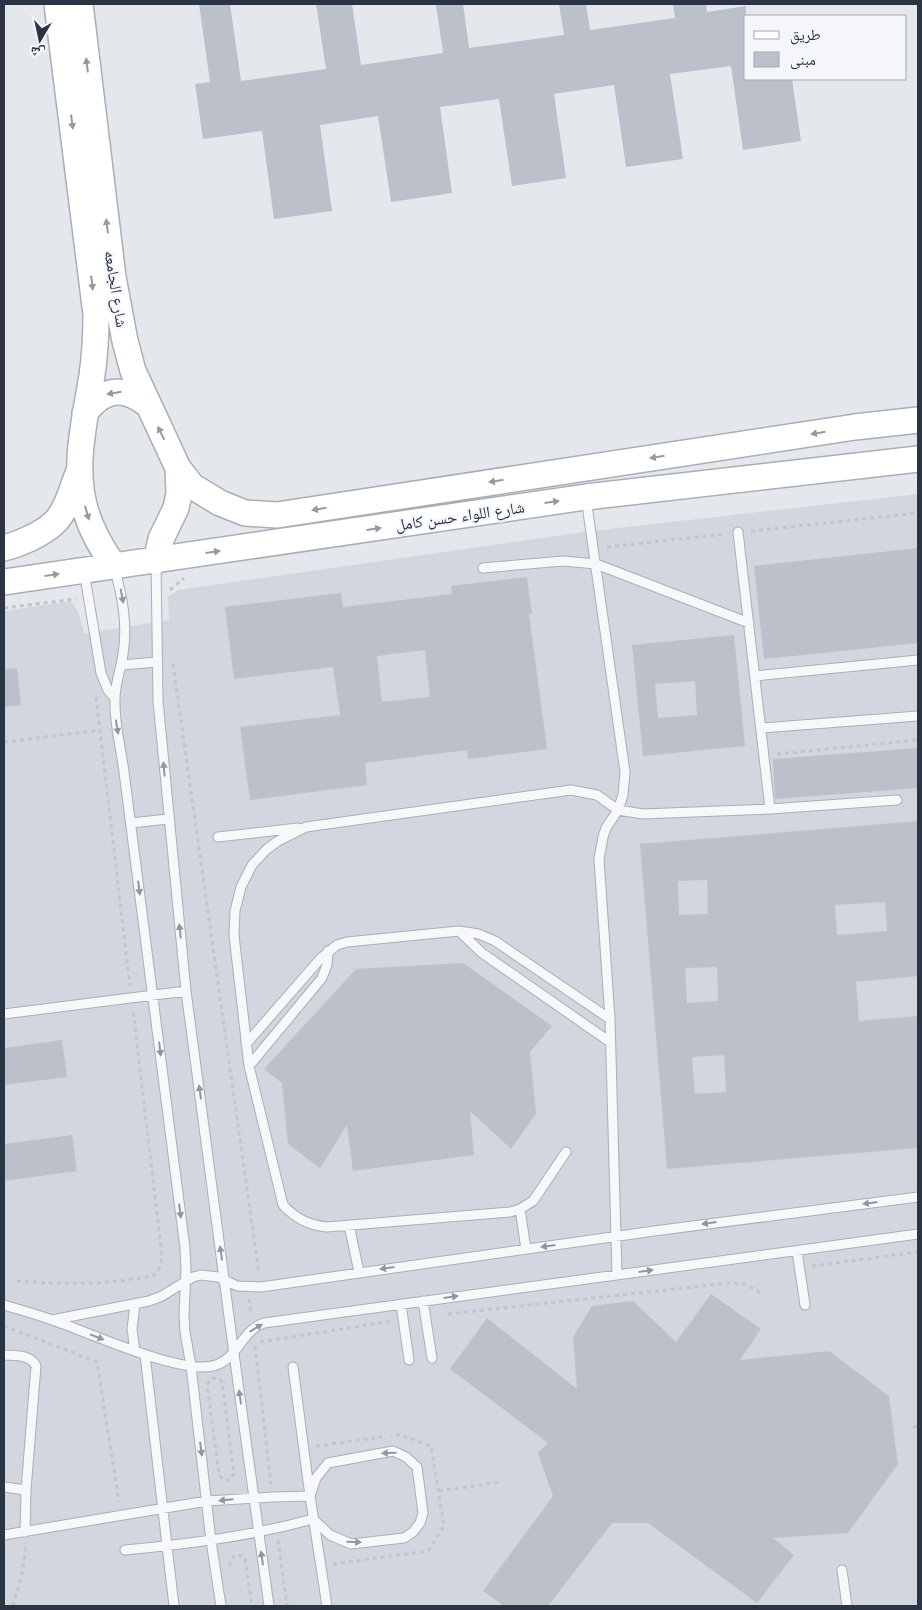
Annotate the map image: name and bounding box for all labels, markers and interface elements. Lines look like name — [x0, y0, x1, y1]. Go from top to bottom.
north arrow — [15, 15, 65, 65]
legend — [744, 15, 907, 80]
text: طريق — [790, 25, 821, 45]
text: ش — [29, 43, 47, 63]
text: مبنى — [790, 50, 816, 70]
one-way arrow — [83, 57, 91, 73]
one-way arrow — [68, 114, 76, 130]
one-way arrow — [103, 218, 111, 234]
street label: شارع الجامعه — [100, 249, 132, 329]
one-way arrow — [89, 275, 97, 291]
one-way arrow — [105, 389, 121, 397]
one-way arrow — [157, 426, 165, 440]
one-way arrow — [809, 429, 825, 437]
one-way arrow — [649, 453, 665, 461]
one-way arrow — [488, 478, 504, 486]
street label: شارع اللواء حسن كامل — [394, 497, 526, 535]
one-way arrow — [544, 498, 560, 506]
one-way arrow — [310, 505, 326, 513]
one-way arrow — [83, 506, 91, 521]
one-way arrow — [366, 524, 382, 532]
one-way arrow — [205, 548, 221, 556]
one-way arrow — [44, 571, 60, 579]
one-way arrow — [118, 589, 126, 605]
one-way arrow — [113, 720, 121, 736]
one-way arrow — [160, 761, 168, 777]
one-way arrow — [135, 881, 143, 897]
one-way arrow — [176, 922, 184, 938]
one-way arrow — [156, 1042, 164, 1058]
one-way arrow — [195, 1084, 203, 1100]
one-way arrow — [862, 1199, 878, 1207]
one-way arrow — [176, 1203, 184, 1219]
one-way arrow — [700, 1220, 716, 1228]
one-way arrow — [539, 1242, 555, 1250]
one-way arrow — [217, 1245, 225, 1261]
one-way arrow — [378, 1265, 394, 1273]
one-way arrow — [639, 1266, 655, 1274]
one-way arrow — [443, 1293, 459, 1301]
one-way arrow — [250, 1323, 263, 1332]
one-way arrow — [90, 1334, 105, 1341]
one-way arrow — [235, 1389, 243, 1405]
one-way arrow — [197, 1442, 205, 1458]
one-way arrow — [381, 1449, 397, 1457]
one-way arrow — [218, 1496, 234, 1504]
one-way arrow — [347, 1538, 363, 1546]
one-way arrow — [258, 1550, 266, 1566]

